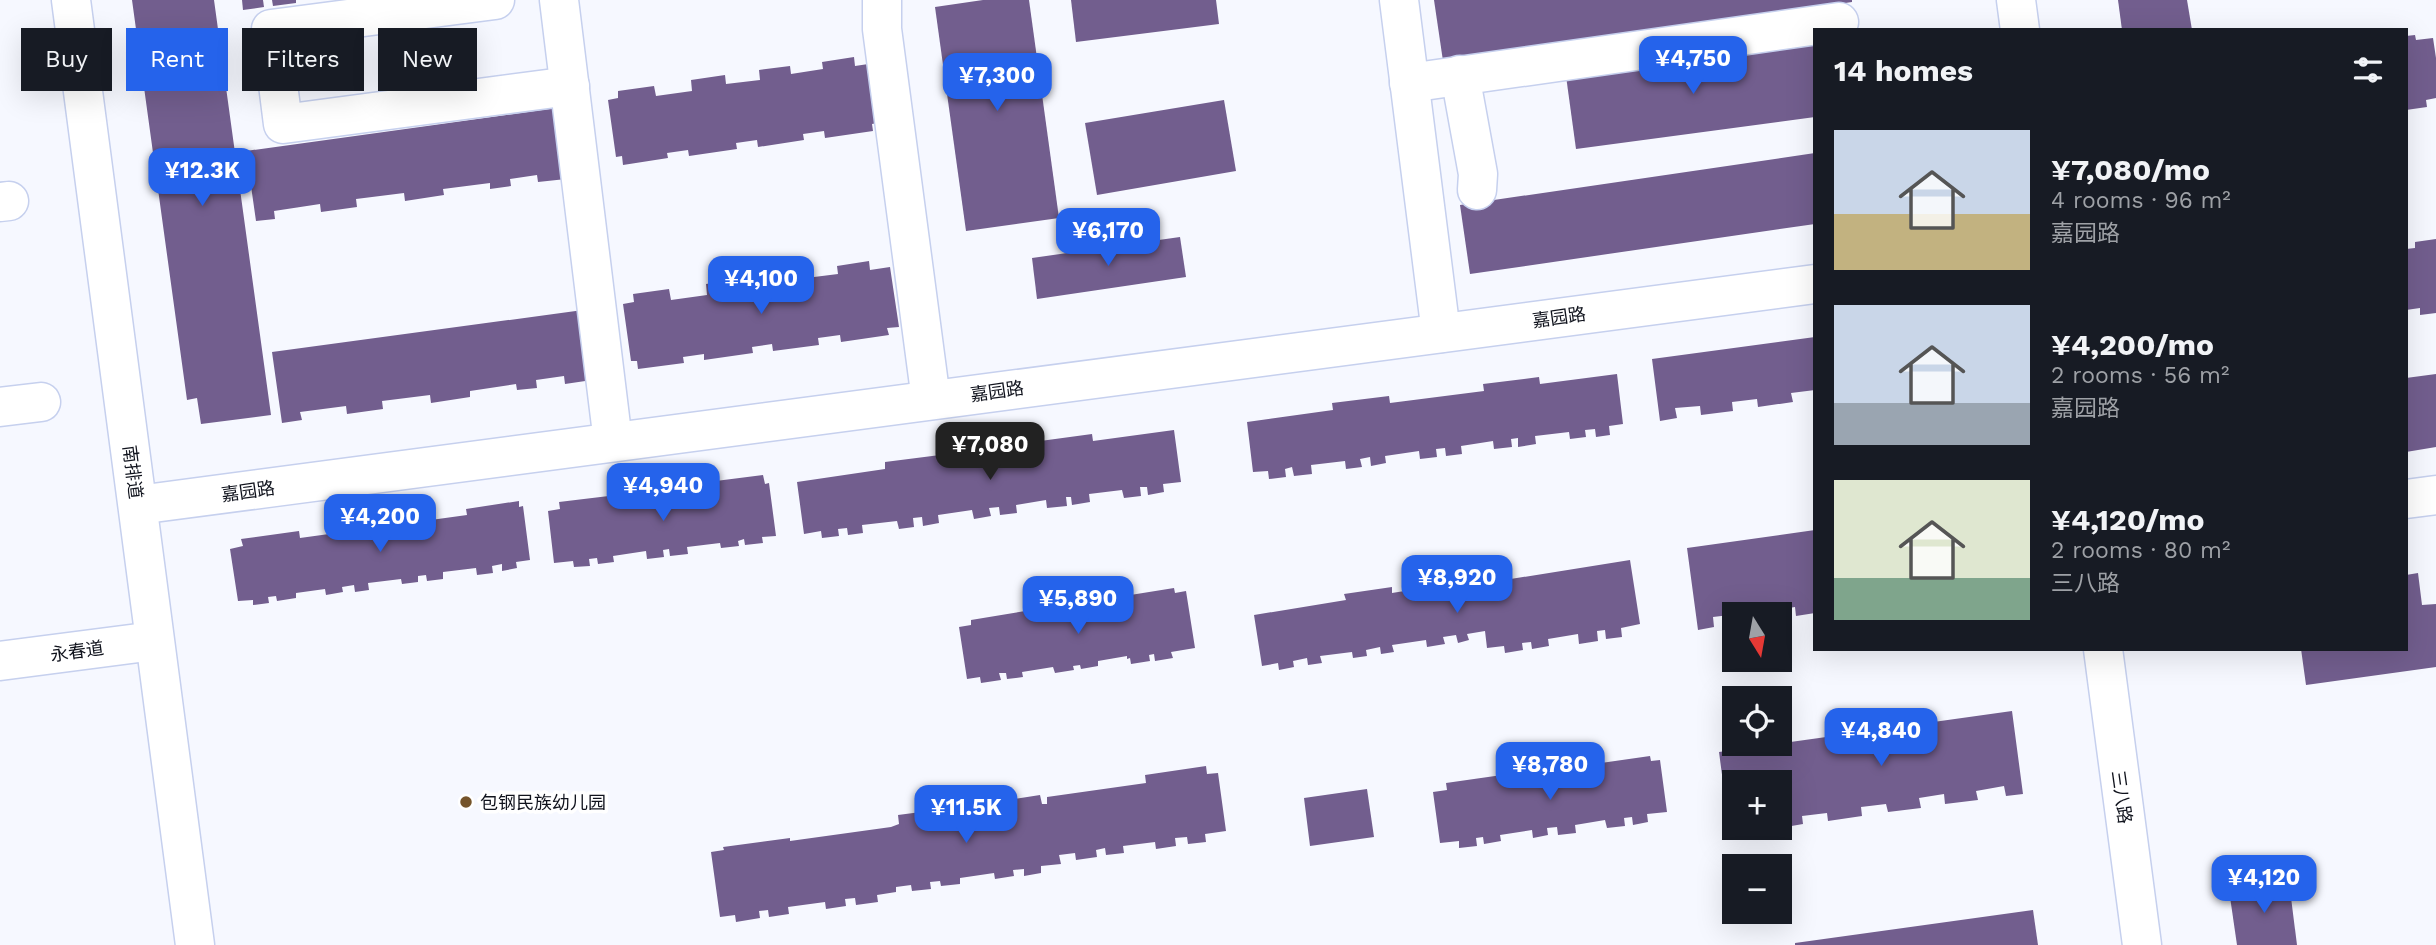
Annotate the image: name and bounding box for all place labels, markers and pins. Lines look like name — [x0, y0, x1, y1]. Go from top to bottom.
pin: ¥4,750 — [1636, 36, 1750, 96]
pin: ¥7,300 — [940, 54, 1054, 113]
pin: ¥12.3K — [145, 148, 259, 208]
pin: ¥6,170 — [1051, 208, 1165, 268]
pin: ¥4,100 — [704, 256, 818, 316]
pin: ¥7,080 — [933, 422, 1047, 482]
pin: ¥4,940 — [606, 463, 720, 523]
pin: ¥4,200 — [323, 494, 437, 554]
pin: ¥8,920 — [1400, 556, 1514, 615]
pin: ¥5,890 — [1021, 576, 1135, 636]
pin: ¥4,840 — [1824, 708, 1938, 768]
pin: ¥8,780 — [1493, 742, 1607, 802]
pin: ¥11.5K — [909, 786, 1023, 845]
place label: 包钢民族幼儿园 — [480, 792, 606, 813]
marker: 包钢民族幼儿园 — [458, 794, 474, 810]
pin: ¥4,120 — [2207, 856, 2321, 915]

